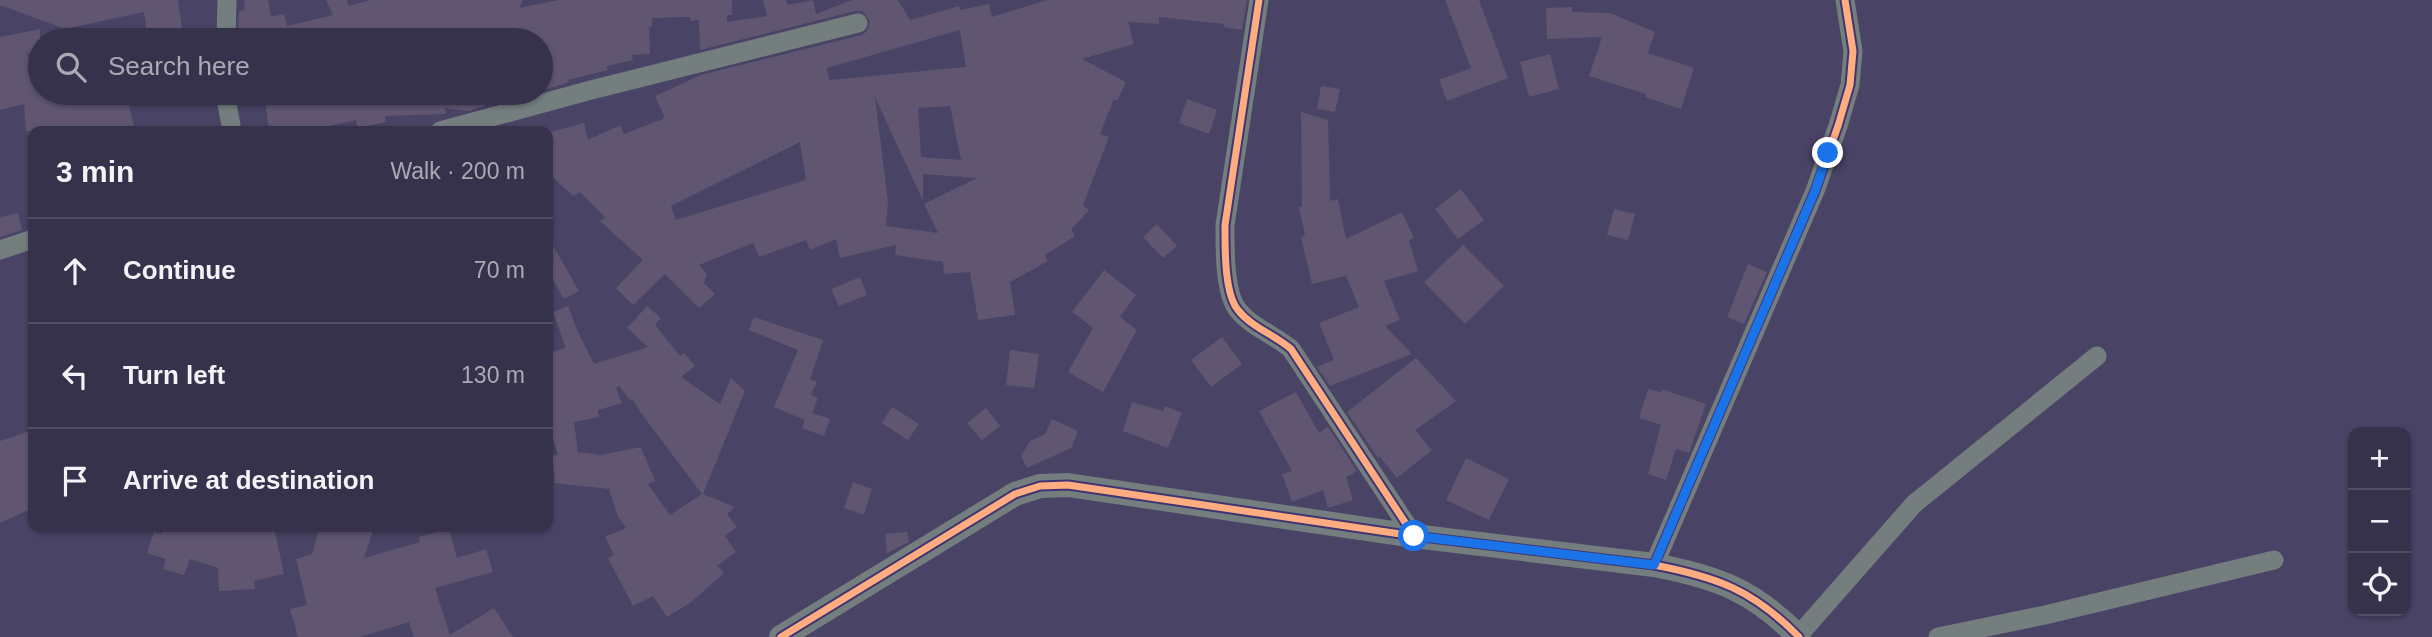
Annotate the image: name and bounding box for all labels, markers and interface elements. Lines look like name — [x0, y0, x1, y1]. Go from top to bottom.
search box — [28, 28, 553, 105]
icon: search — [52, 48, 90, 86]
text: Search here — [108, 51, 250, 81]
route end — [1812, 137, 1843, 168]
text: 3 min — [56, 155, 134, 188]
text: Walk · 200 m — [390, 158, 525, 184]
icon: ahead — [56, 252, 94, 290]
text: Continue — [123, 255, 236, 285]
text: 70 m — [474, 257, 525, 283]
icon: left — [56, 357, 94, 395]
text: Turn left — [123, 360, 225, 390]
text: 130 m — [461, 362, 525, 388]
map controls — [2348, 427, 2411, 616]
button: + — [2348, 427, 2411, 490]
icon: arrive — [56, 462, 94, 500]
text: Arrive at destination — [123, 465, 374, 495]
button: − — [2348, 490, 2411, 553]
route start — [1398, 520, 1429, 551]
button: locate — [2348, 553, 2411, 616]

